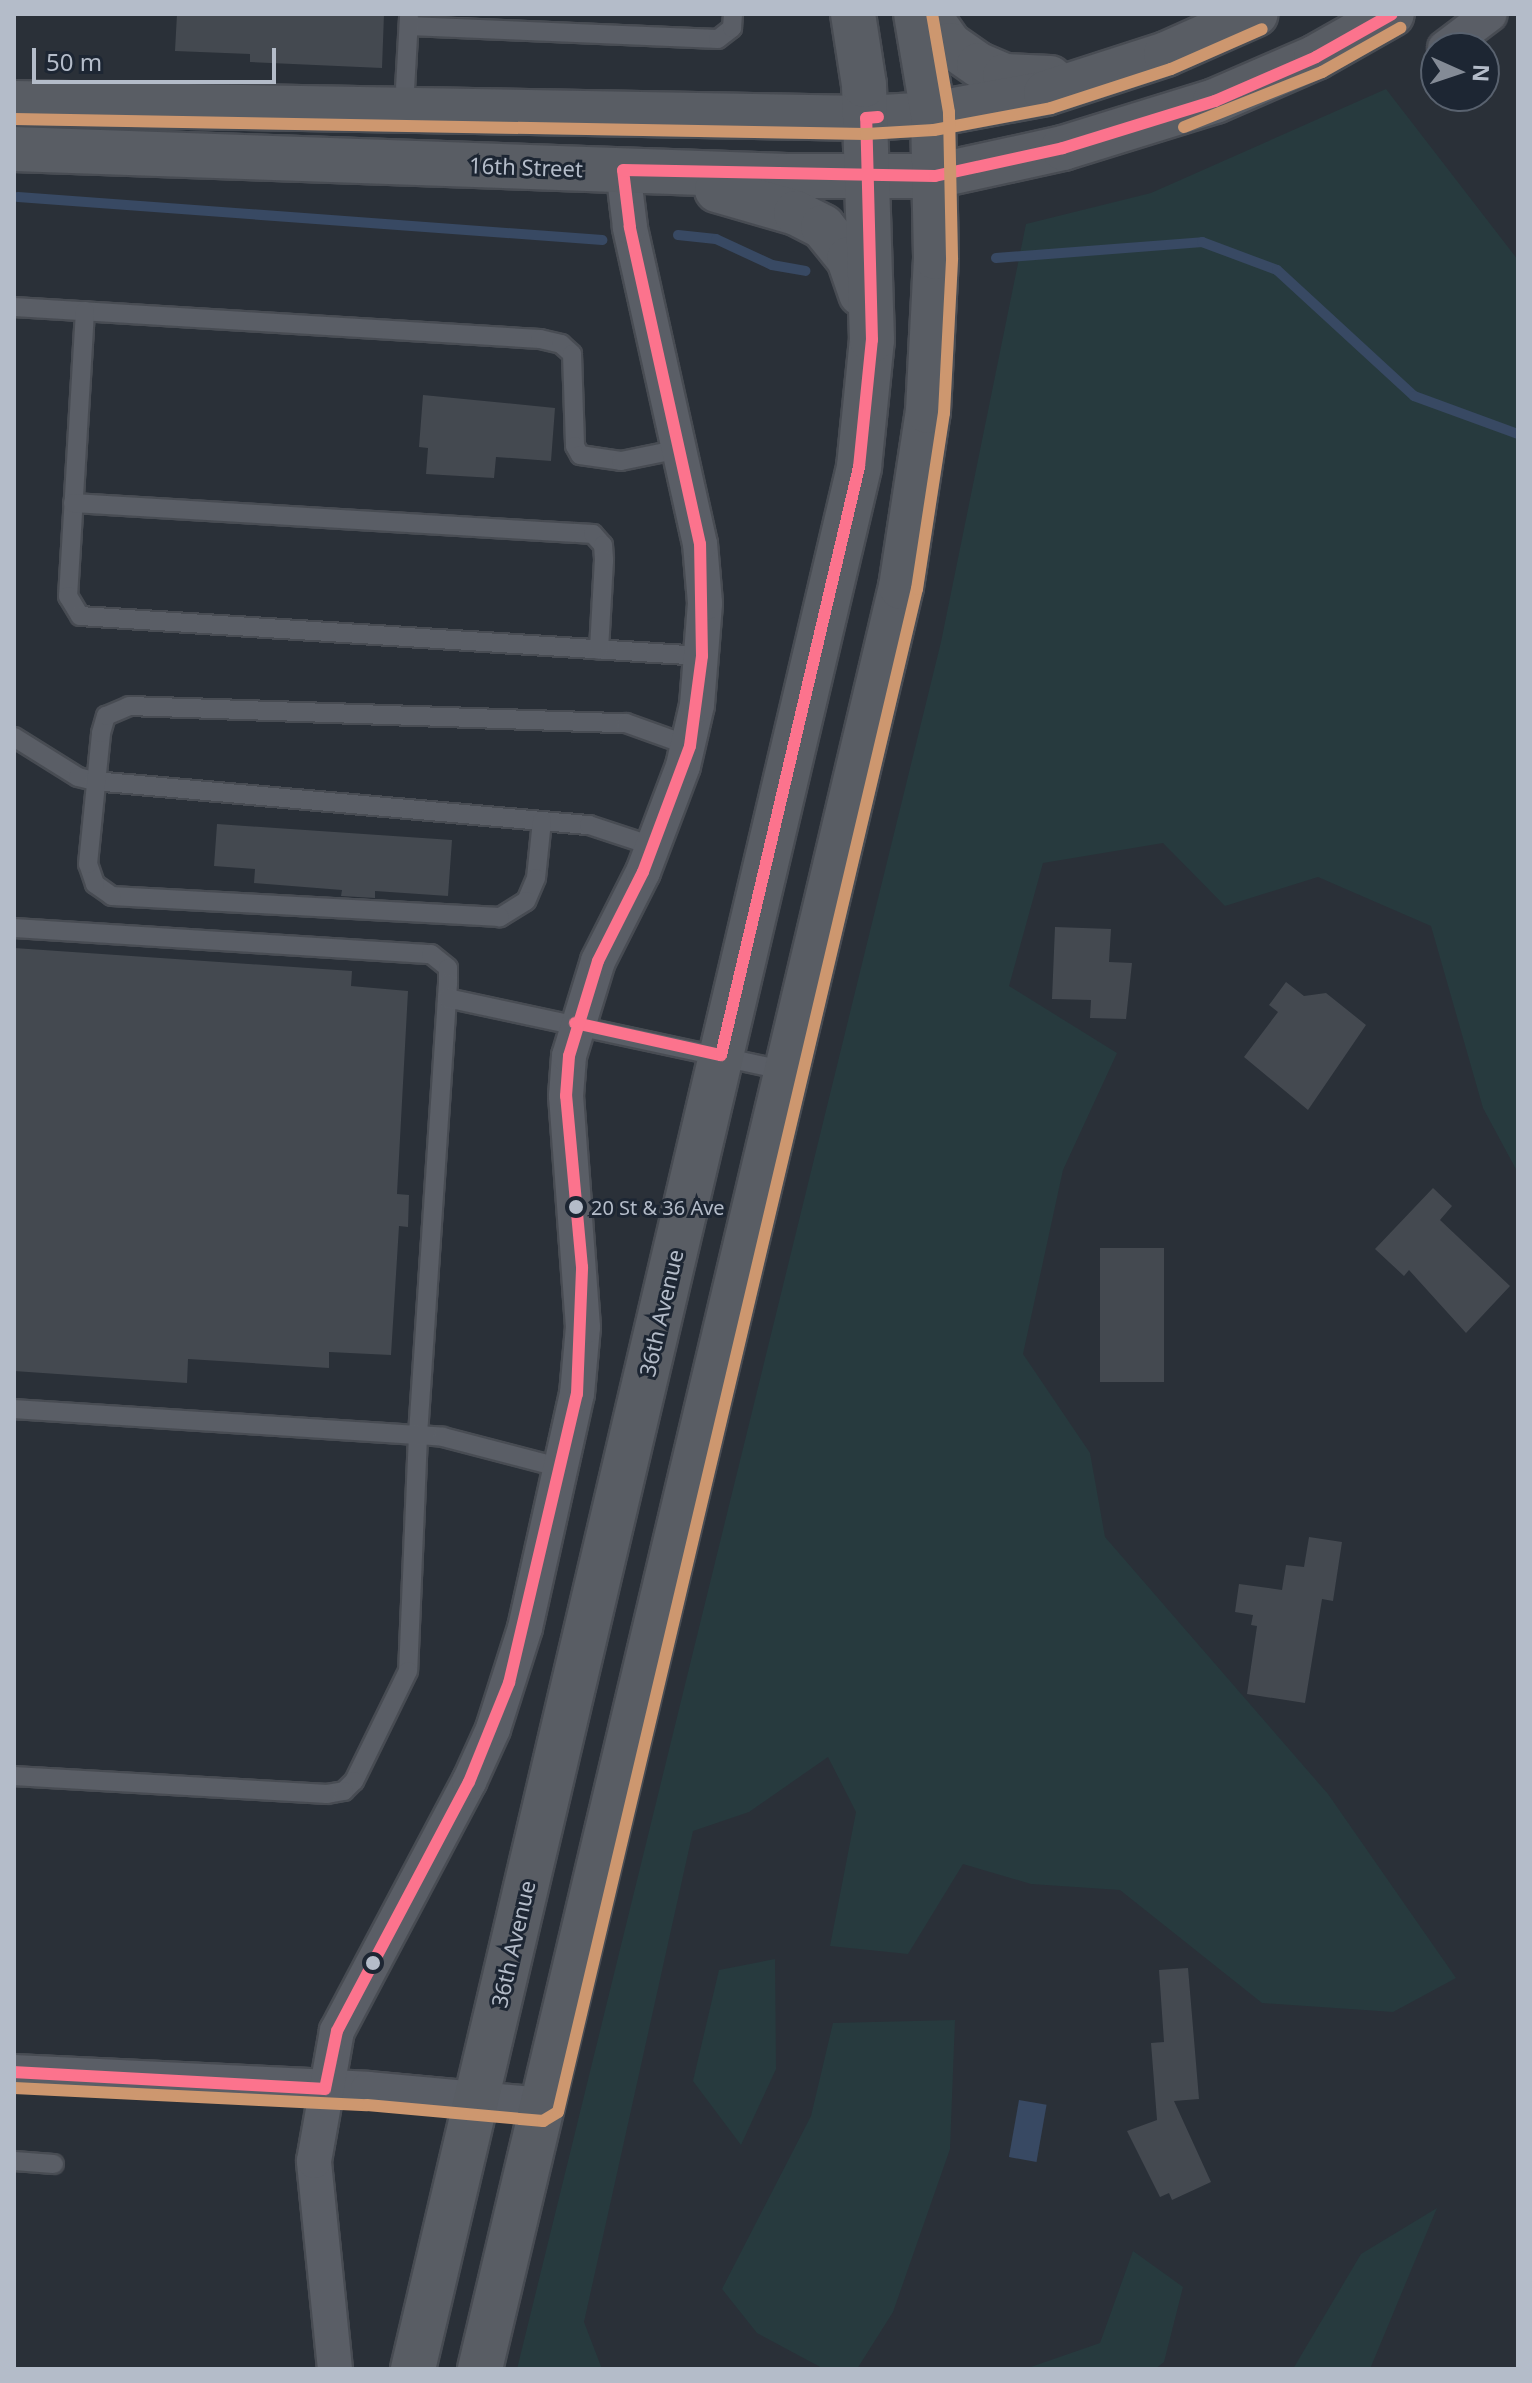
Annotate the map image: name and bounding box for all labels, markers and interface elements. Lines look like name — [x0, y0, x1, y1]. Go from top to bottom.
scale bar — [36, 32, 280, 82]
north arrow — [1420, 32, 1500, 112]
text: 50 m — [46, 45, 102, 78]
text: N — [1467, 63, 1497, 83]
street label: 16th Street — [469, 152, 583, 182]
place label: 20 St & 36 Ave — [591, 1195, 725, 1219]
marker: 20 St & 36 Ave — [568, 1199, 584, 1215]
street label: 36th Avenue — [634, 1247, 688, 1379]
street label: 36th Avenue — [486, 1878, 540, 2010]
unlabelled marker — [365, 1955, 381, 1971]

